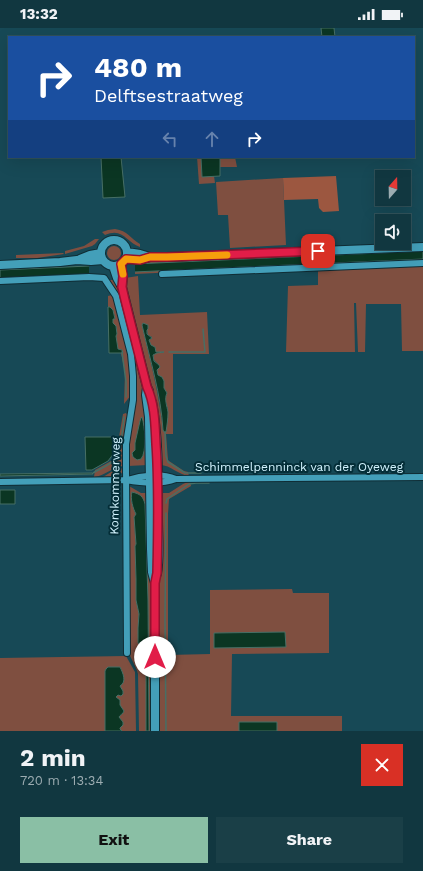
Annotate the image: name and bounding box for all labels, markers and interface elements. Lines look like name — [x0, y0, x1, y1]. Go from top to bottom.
text: 13:32 — [20, 5, 58, 23]
text: 480 m — [94, 51, 182, 84]
icon: right — [28, 52, 80, 104]
text: Delftsestraatweg — [94, 85, 243, 106]
icon: left — [159, 128, 181, 150]
icon: ahead — [201, 128, 223, 150]
icon: right — [243, 128, 265, 150]
north arrow — [375, 170, 411, 206]
map controls — [375, 170, 411, 250]
button: sound — [375, 214, 411, 250]
pin — [301, 234, 335, 268]
icon: arrive — [307, 240, 329, 262]
street label: Komkommerweg — [107, 436, 123, 535]
street label: Schimmelpenninck van der Oyeweg — [195, 460, 404, 474]
position arrow — [134, 636, 176, 678]
text: 2 min — [20, 744, 86, 772]
button: close — [361, 744, 403, 786]
text: 720 m · 13:34 — [20, 773, 103, 788]
button: Exit — [20, 817, 208, 863]
button: Share — [216, 817, 403, 863]

